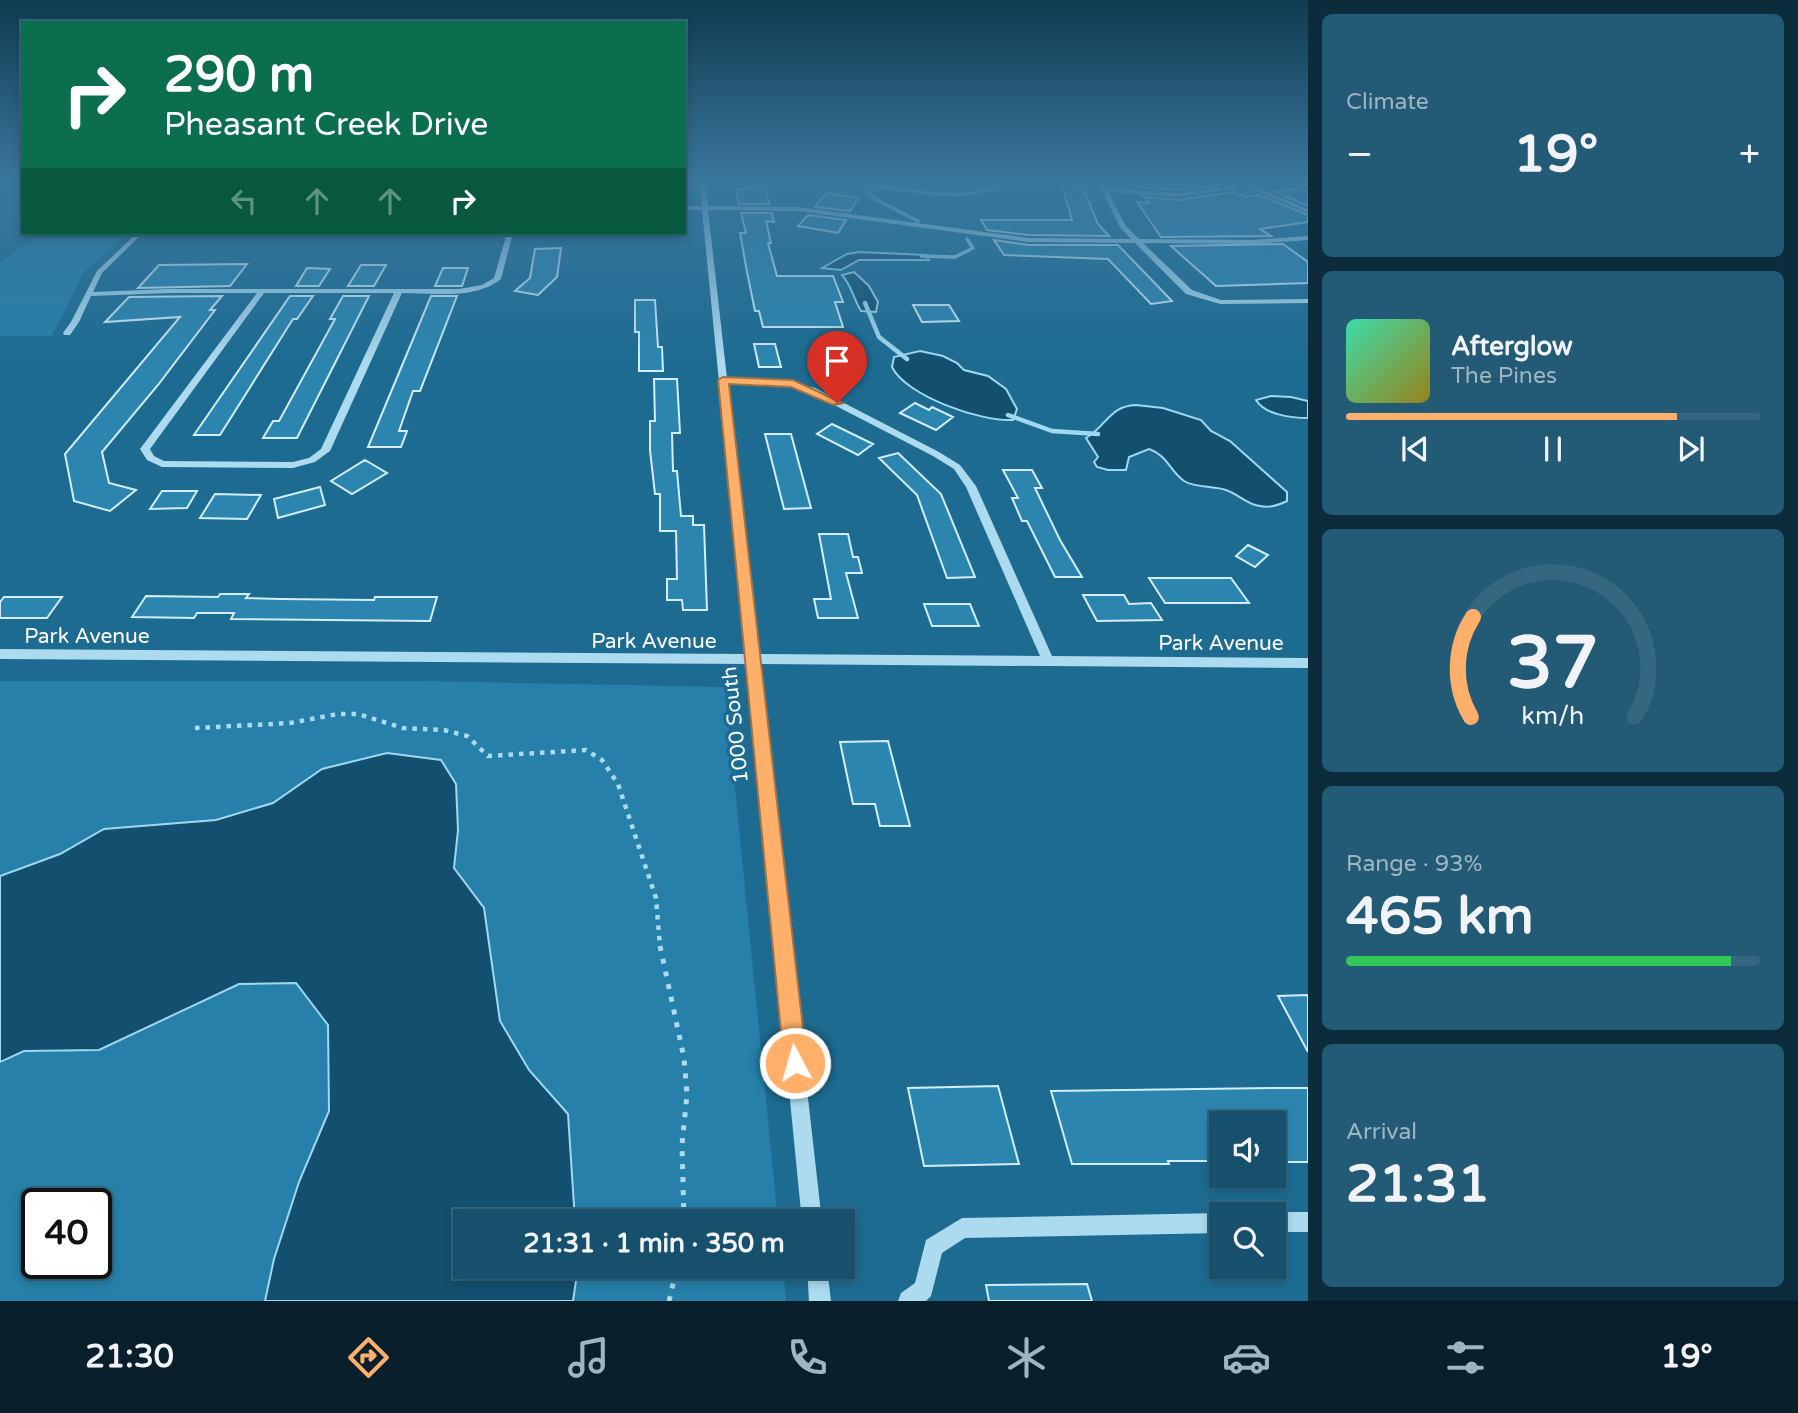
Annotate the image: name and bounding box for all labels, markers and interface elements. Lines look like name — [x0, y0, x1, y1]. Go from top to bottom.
text: 290 m — [164, 46, 314, 105]
icon: right — [49, 49, 140, 140]
text: Climate — [1346, 88, 1429, 116]
text: Pheasant Creek Drive — [164, 106, 488, 144]
text: 19° — [1513, 123, 1598, 186]
text: − — [1346, 132, 1373, 178]
text: + — [1739, 132, 1760, 178]
icon: left — [225, 182, 263, 220]
icon: ahead — [298, 182, 336, 220]
icon: ahead — [371, 182, 409, 220]
icon: right — [444, 182, 482, 220]
pin — [807, 331, 867, 403]
text: Afterglow — [1451, 331, 1573, 362]
icon: arrive — [818, 342, 856, 380]
text: The Pines — [1451, 362, 1557, 390]
icon: previous — [1396, 430, 1434, 468]
icon: pause — [1534, 430, 1572, 468]
icon: next — [1672, 430, 1710, 468]
text: 37 — [1507, 620, 1599, 708]
street label: Park Avenue — [24, 624, 150, 649]
street label: Park Avenue — [591, 629, 717, 654]
street label: Park Avenue — [1158, 631, 1284, 656]
street label: 1000 South — [717, 665, 754, 785]
text: km/h — [1522, 700, 1584, 730]
text: Range · 93% — [1346, 850, 1482, 878]
text: 465 km — [1346, 885, 1534, 948]
position arrow — [758, 1026, 832, 1100]
map controls — [1209, 1111, 1286, 1279]
button: sound — [1209, 1111, 1286, 1188]
text: Arrival — [1346, 1118, 1417, 1146]
text: 21:31 — [1346, 1153, 1490, 1216]
speed limit sign: 40 — [21, 1188, 112, 1279]
button: search — [1209, 1202, 1286, 1279]
text: 21:31 · 1 min · 350 m — [523, 1228, 785, 1259]
icon: directions — [344, 1333, 393, 1382]
icon: music — [564, 1333, 613, 1382]
icon: phone — [783, 1333, 832, 1382]
icon: climate — [1002, 1333, 1051, 1382]
icon: car — [1222, 1333, 1271, 1382]
icon: filters — [1441, 1333, 1490, 1382]
text: 21:30 — [85, 1338, 174, 1376]
text: 19° — [1660, 1338, 1713, 1376]

